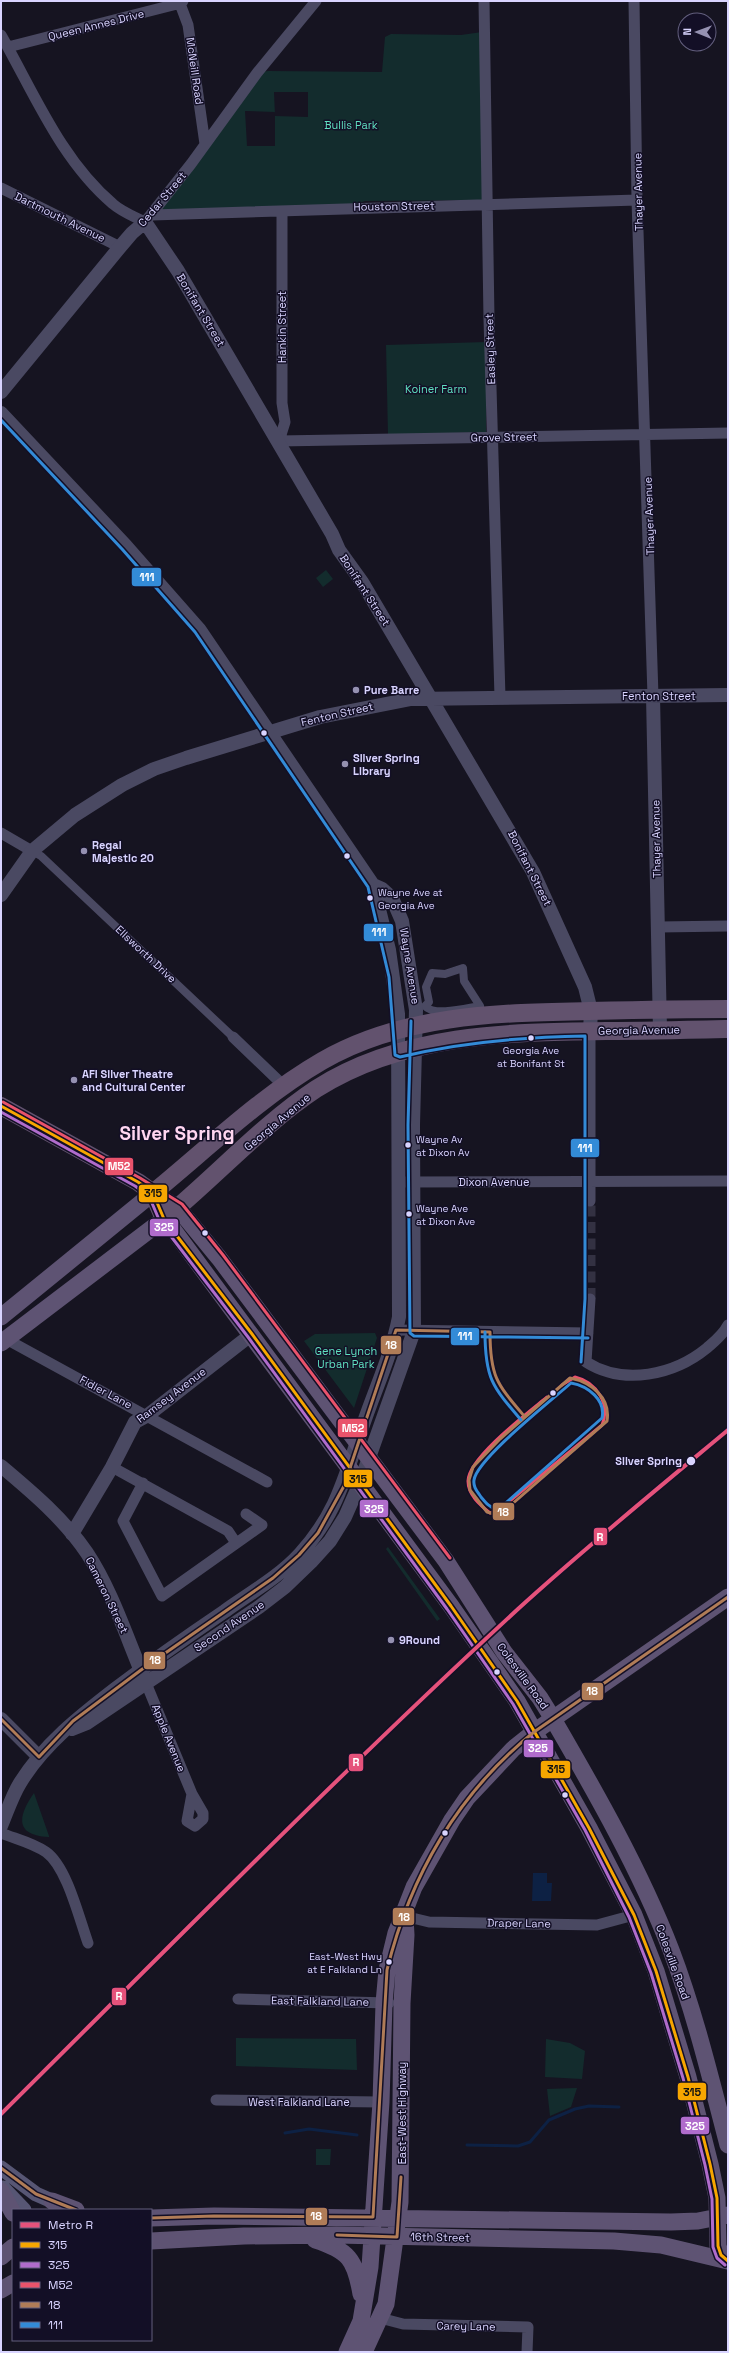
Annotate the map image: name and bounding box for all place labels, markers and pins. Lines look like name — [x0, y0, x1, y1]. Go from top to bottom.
place label: Pure Barre — [364, 683, 419, 697]
marker: Pure Barre — [351, 685, 361, 695]
unlabelled marker — [259, 728, 269, 738]
place label: Silver Spring Library — [353, 751, 420, 778]
marker: Silver Spring Library — [340, 759, 350, 769]
place label: Regal Majestic 20 — [92, 838, 154, 865]
marker: Regal Majestic 20 — [79, 846, 89, 856]
unlabelled marker — [342, 851, 352, 861]
place label: Wayne Ave at Georgia Ave — [378, 886, 443, 912]
marker: Wayne Ave at Georgia Ave — [365, 893, 375, 903]
marker: Georgia Ave at Bonifant St — [526, 1033, 536, 1043]
place label: Georgia Ave at Bonifant St — [497, 1044, 565, 1070]
place label: AFI Silver Theatre and Cultural Center — [82, 1067, 186, 1094]
marker: AFI Silver Theatre and Cultural Center — [69, 1075, 79, 1085]
place label: Wayne Av at Dixon Av — [416, 1133, 470, 1159]
marker: Wayne Av at Dixon Av — [403, 1140, 413, 1150]
place label: Wayne Ave at Dixon Ave — [416, 1202, 475, 1228]
marker: Wayne Ave at Dixon Ave — [404, 1209, 414, 1219]
unlabelled marker — [200, 1228, 210, 1238]
unlabelled marker — [548, 1388, 558, 1398]
place label: Silver Spring — [615, 1454, 682, 1468]
marker: Silver Spring — [685, 1455, 697, 1467]
place label: 9Round — [399, 1633, 440, 1647]
marker: 9Round — [386, 1635, 396, 1645]
unlabelled marker — [492, 1667, 502, 1677]
unlabelled marker — [560, 1790, 570, 1800]
unlabelled marker — [440, 1828, 450, 1838]
place label: East-West Hwy at E Falkland Ln — [307, 1950, 382, 1976]
marker: East-West Hwy at E Falkland Ln — [384, 1957, 394, 1967]

